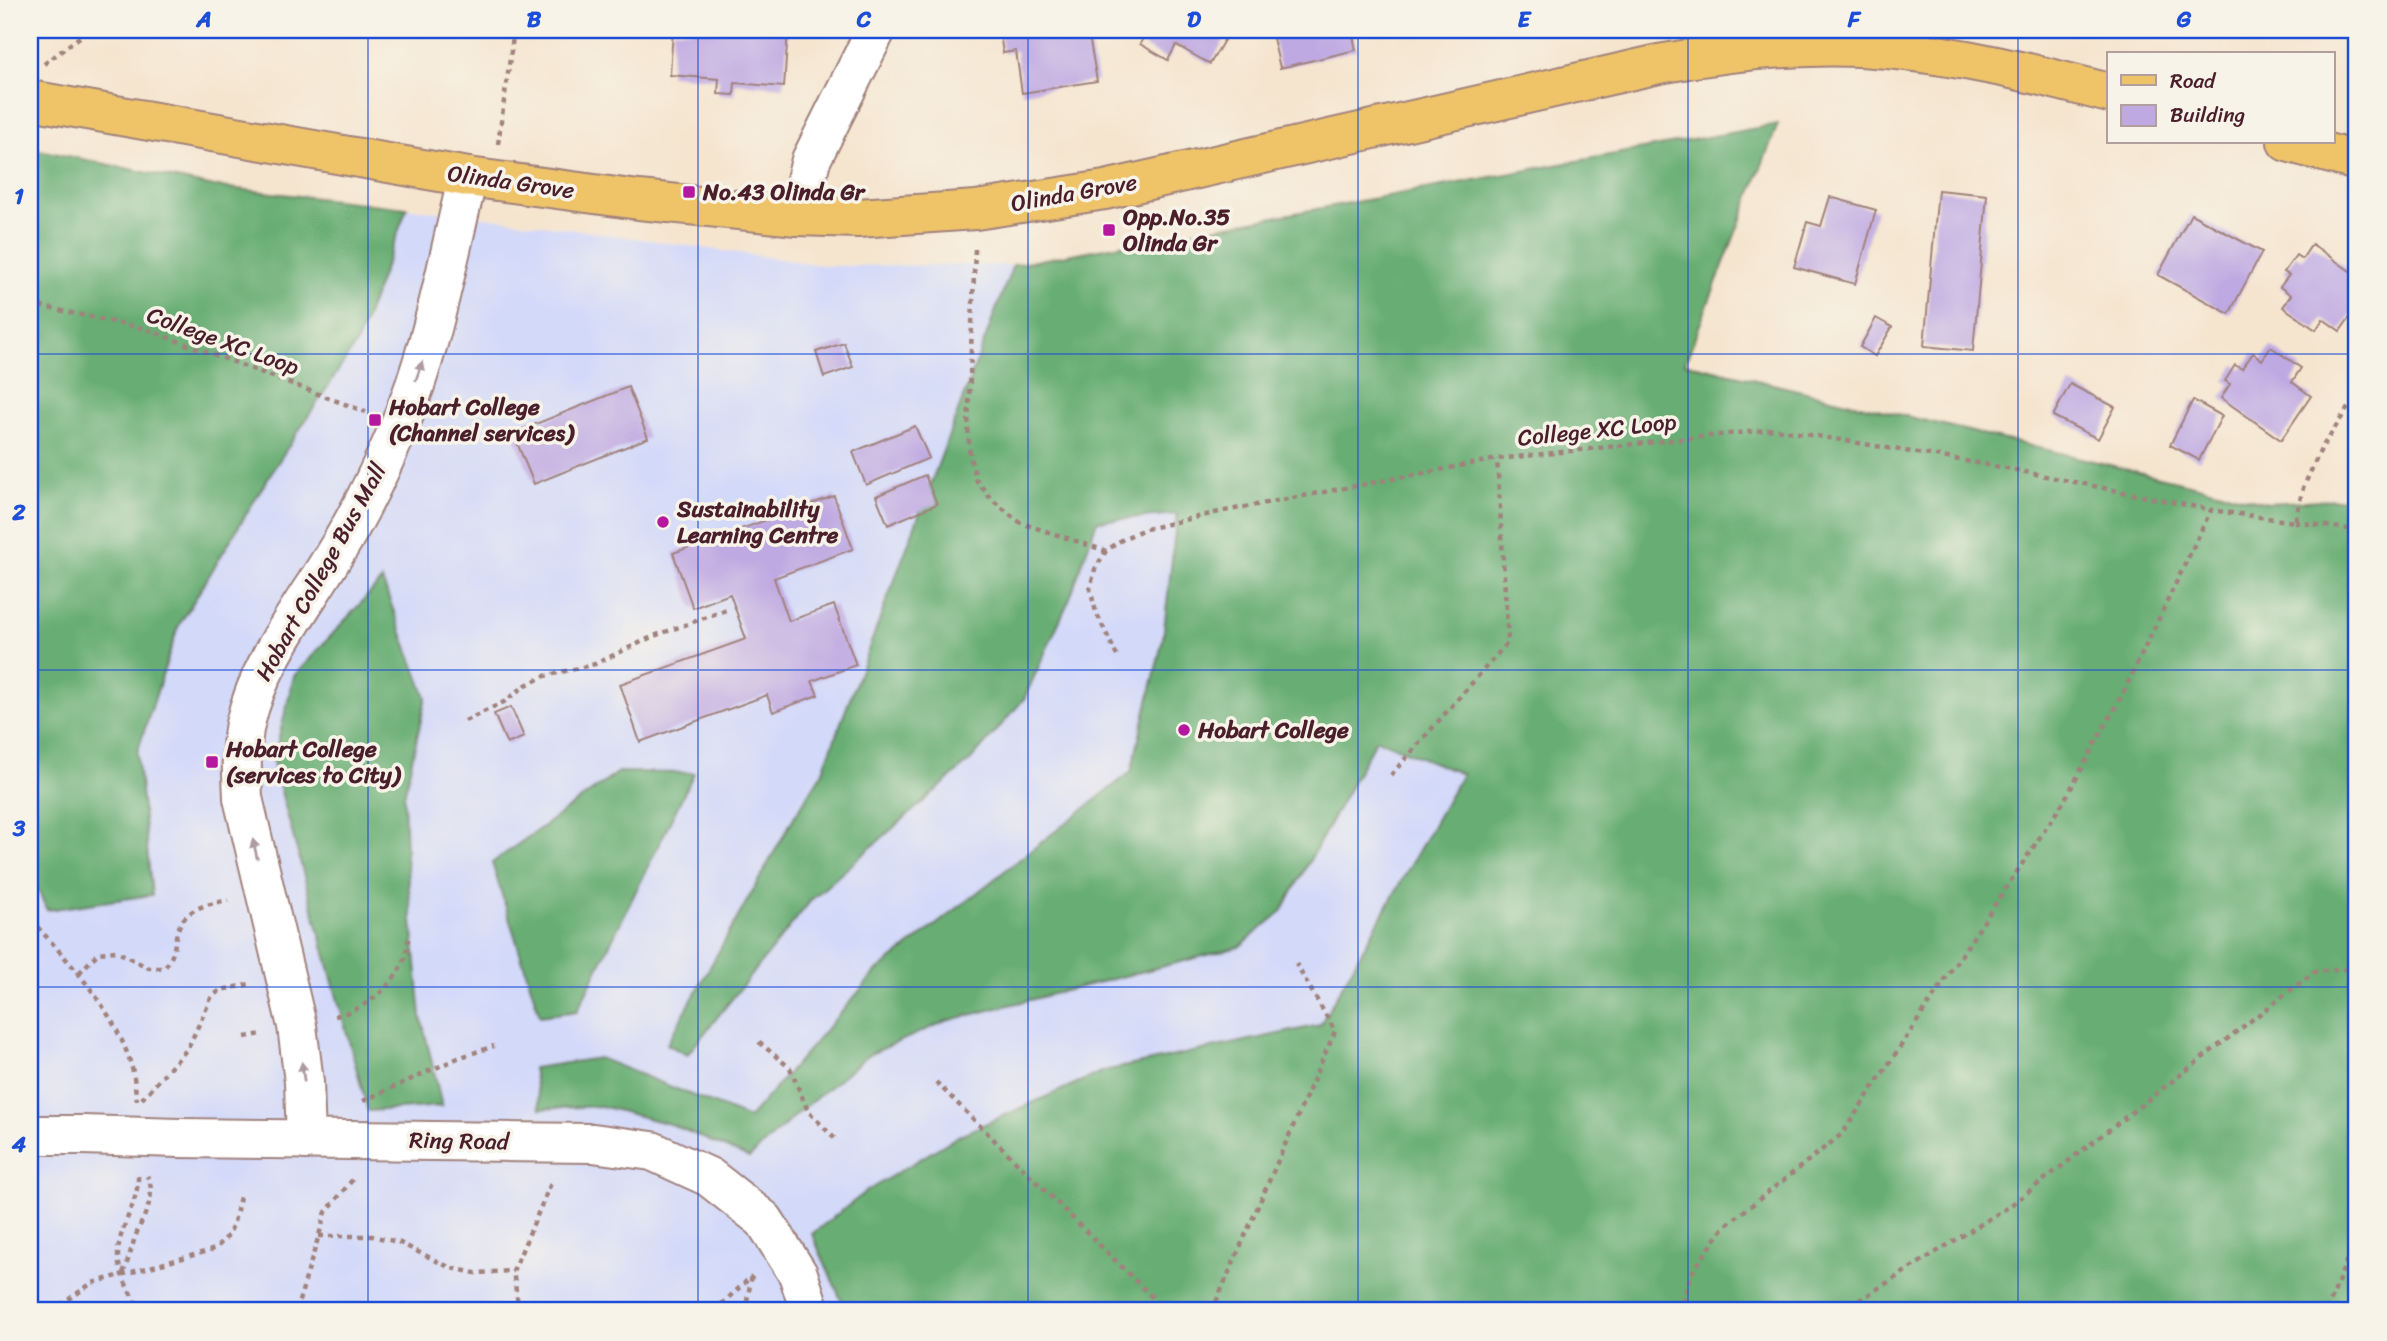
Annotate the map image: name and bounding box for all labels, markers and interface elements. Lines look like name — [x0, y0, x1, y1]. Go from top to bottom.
text: A — [195, 0, 212, 40]
text: B — [527, 0, 542, 40]
text: C — [856, 0, 872, 40]
text: D — [1187, 0, 1202, 40]
text: E — [1518, 0, 1533, 40]
text: F — [1847, 0, 1862, 40]
text: G — [2176, 0, 2192, 40]
legend — [2107, 52, 2334, 144]
text: Road — [2170, 62, 2217, 100]
text: Building — [2170, 96, 2246, 134]
street label: Olinda Grove — [445, 153, 577, 211]
street label: Olinda Grove — [1008, 162, 1141, 224]
place label: No.43 Olinda Gr — [702, 172, 867, 213]
text: 1 — [14, 176, 24, 217]
marker: No.43 Olinda Gr — [681, 184, 697, 200]
place label: Opp.No.35 Olinda Gr — [1123, 197, 1230, 264]
marker: Opp.No.35 Olinda Gr — [1101, 222, 1117, 238]
street label: College XC Loop — [141, 294, 305, 388]
one-way arrow — [413, 361, 424, 382]
place label: Hobart College (Channel services) — [388, 387, 575, 454]
street label: College XC Loop — [1515, 401, 1679, 459]
marker: Hobart College (Channel services) — [367, 412, 383, 428]
street label: Hobart College Bus Mall — [244, 455, 398, 689]
place label: Sustainability Learning Centre — [676, 489, 839, 556]
text: 2 — [11, 492, 26, 533]
marker: Sustainability Learning Centre — [655, 514, 671, 530]
place label: Hobart College — [1197, 710, 1349, 751]
marker: Hobart College — [1176, 722, 1192, 738]
place label: Hobart College (services to City) — [225, 729, 402, 796]
marker: Hobart College (services to City) — [204, 754, 220, 770]
text: 3 — [12, 808, 26, 849]
one-way arrow — [249, 838, 260, 860]
one-way arrow — [297, 1061, 308, 1083]
street label: Ring Road — [409, 1120, 511, 1162]
text: 4 — [11, 1124, 27, 1165]

